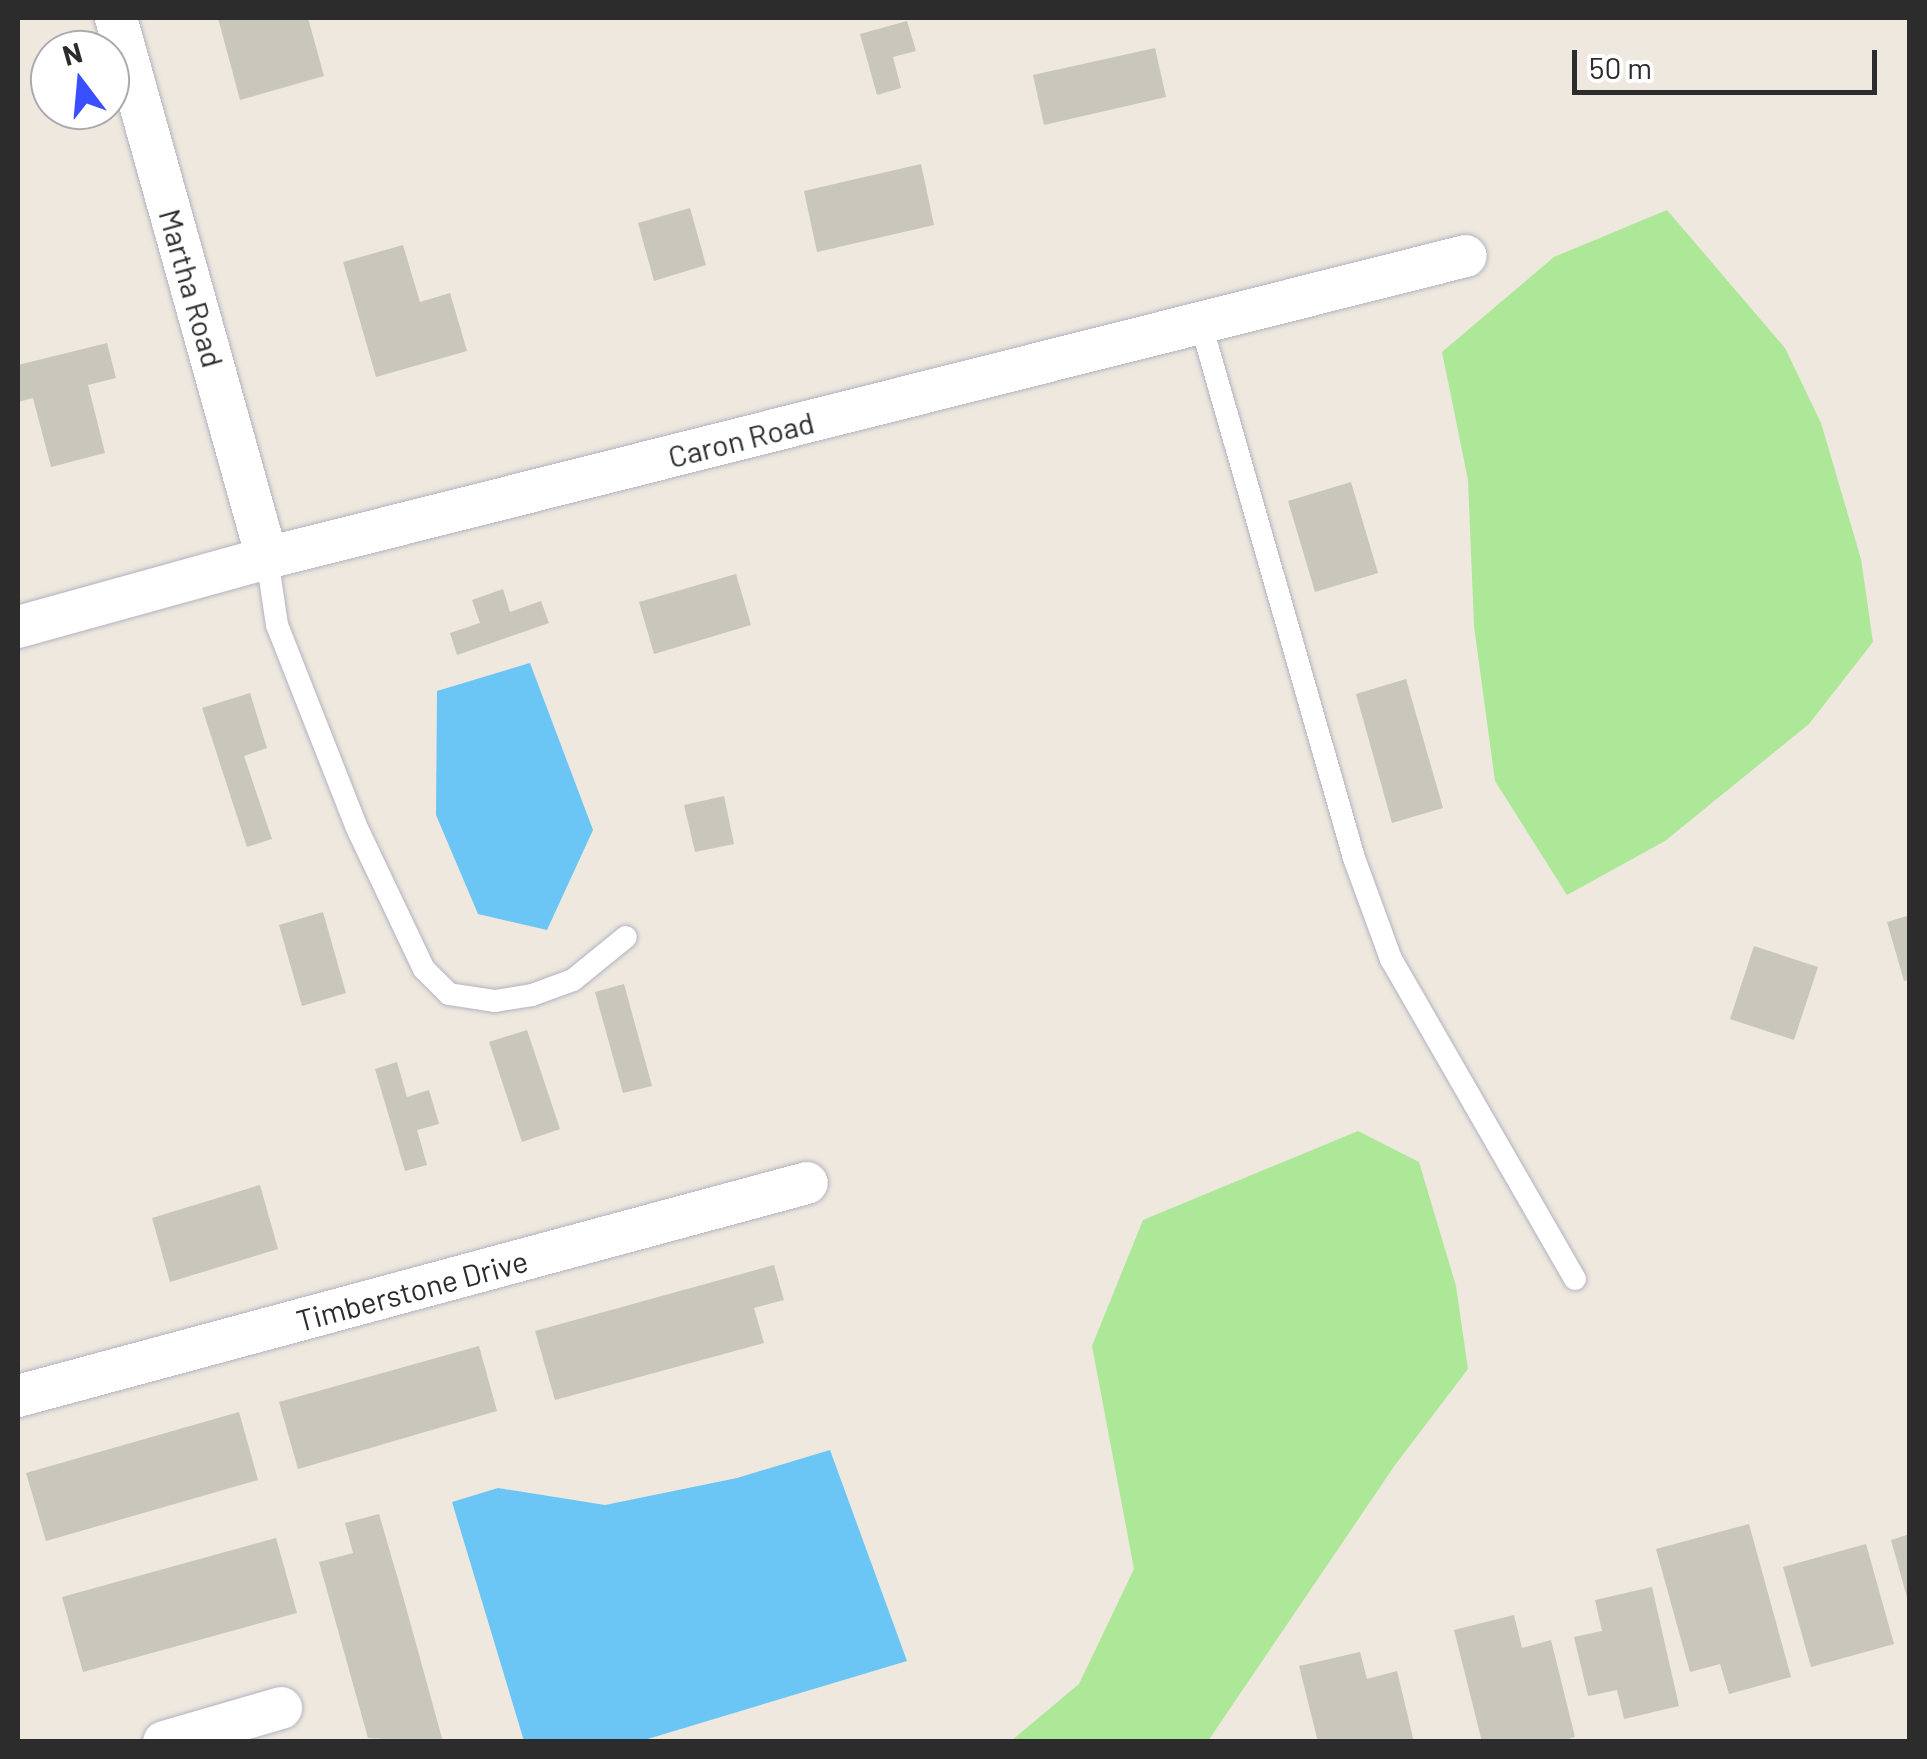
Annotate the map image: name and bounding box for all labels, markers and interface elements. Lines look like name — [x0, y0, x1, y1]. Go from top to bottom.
north arrow — [30, 30, 130, 130]
scale bar — [1577, 30, 1882, 92]
text: N — [59, 34, 86, 72]
text: 50 m — [1589, 49, 1652, 85]
street label: Martha Road — [152, 205, 232, 371]
street label: Caron Road — [664, 404, 818, 474]
street label: Timberstone Drive — [292, 1242, 532, 1338]

